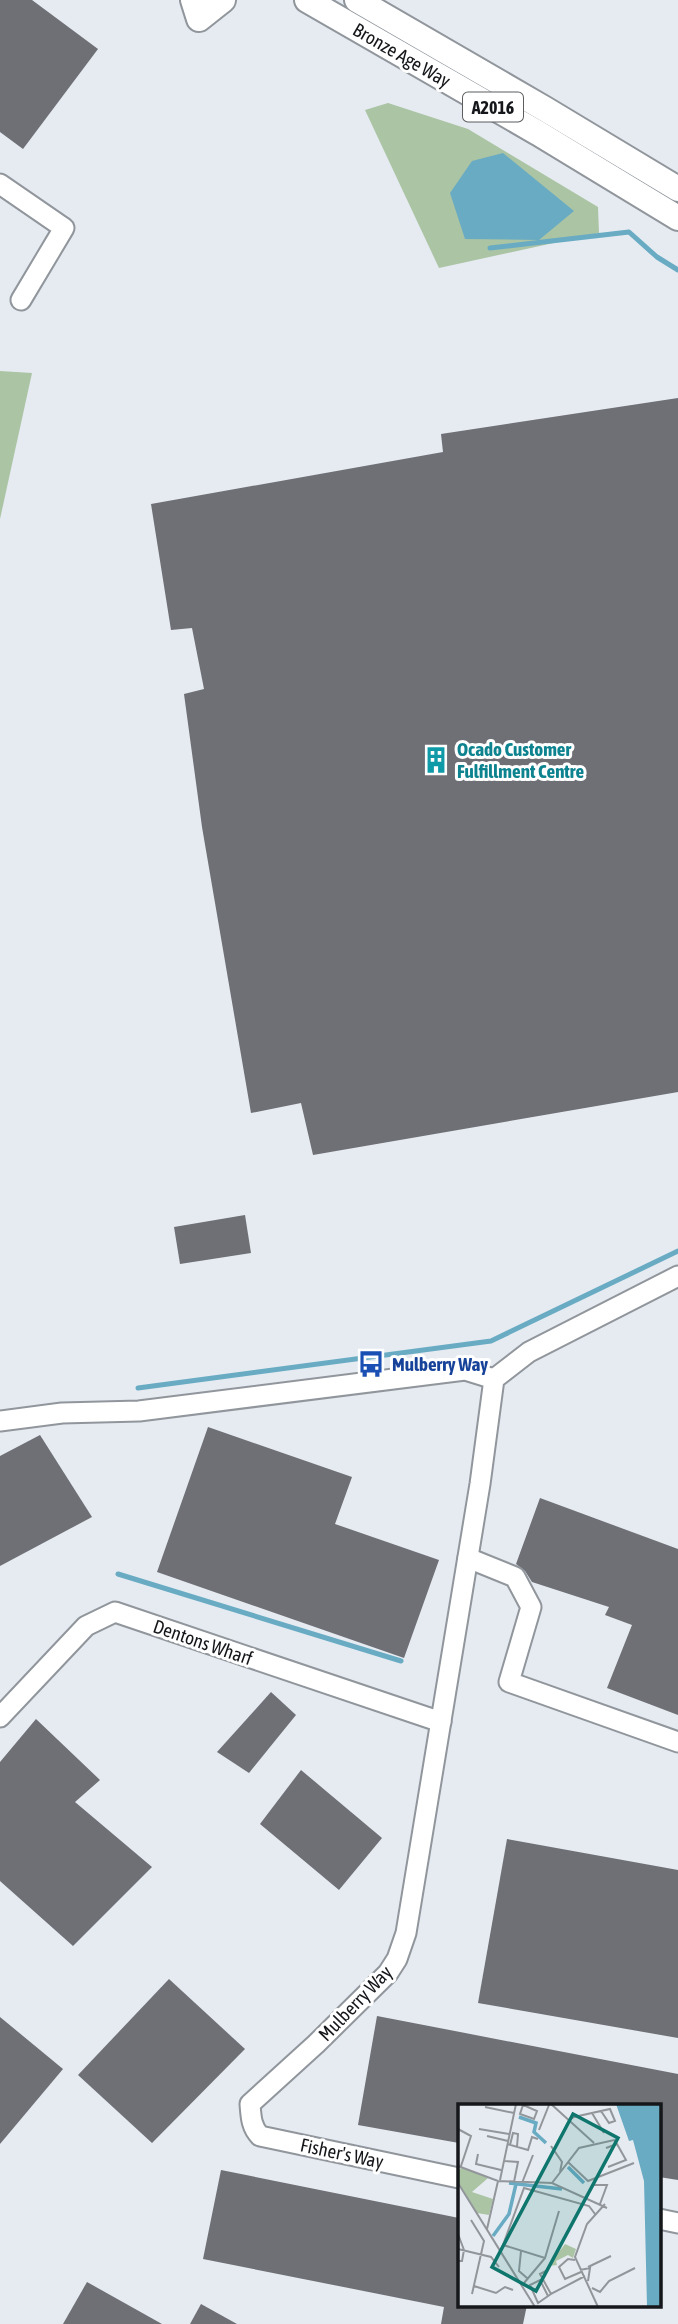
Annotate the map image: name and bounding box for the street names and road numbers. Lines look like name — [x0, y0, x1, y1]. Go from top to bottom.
street label: Bronze Age Way — [349, 18, 455, 92]
road number: A2016 — [463, 92, 523, 122]
street label: Dentons Wharf — [150, 1615, 256, 1669]
street label: Mulberry Way — [314, 1961, 396, 2045]
street label: Fisher's Way — [298, 2133, 386, 2173]

